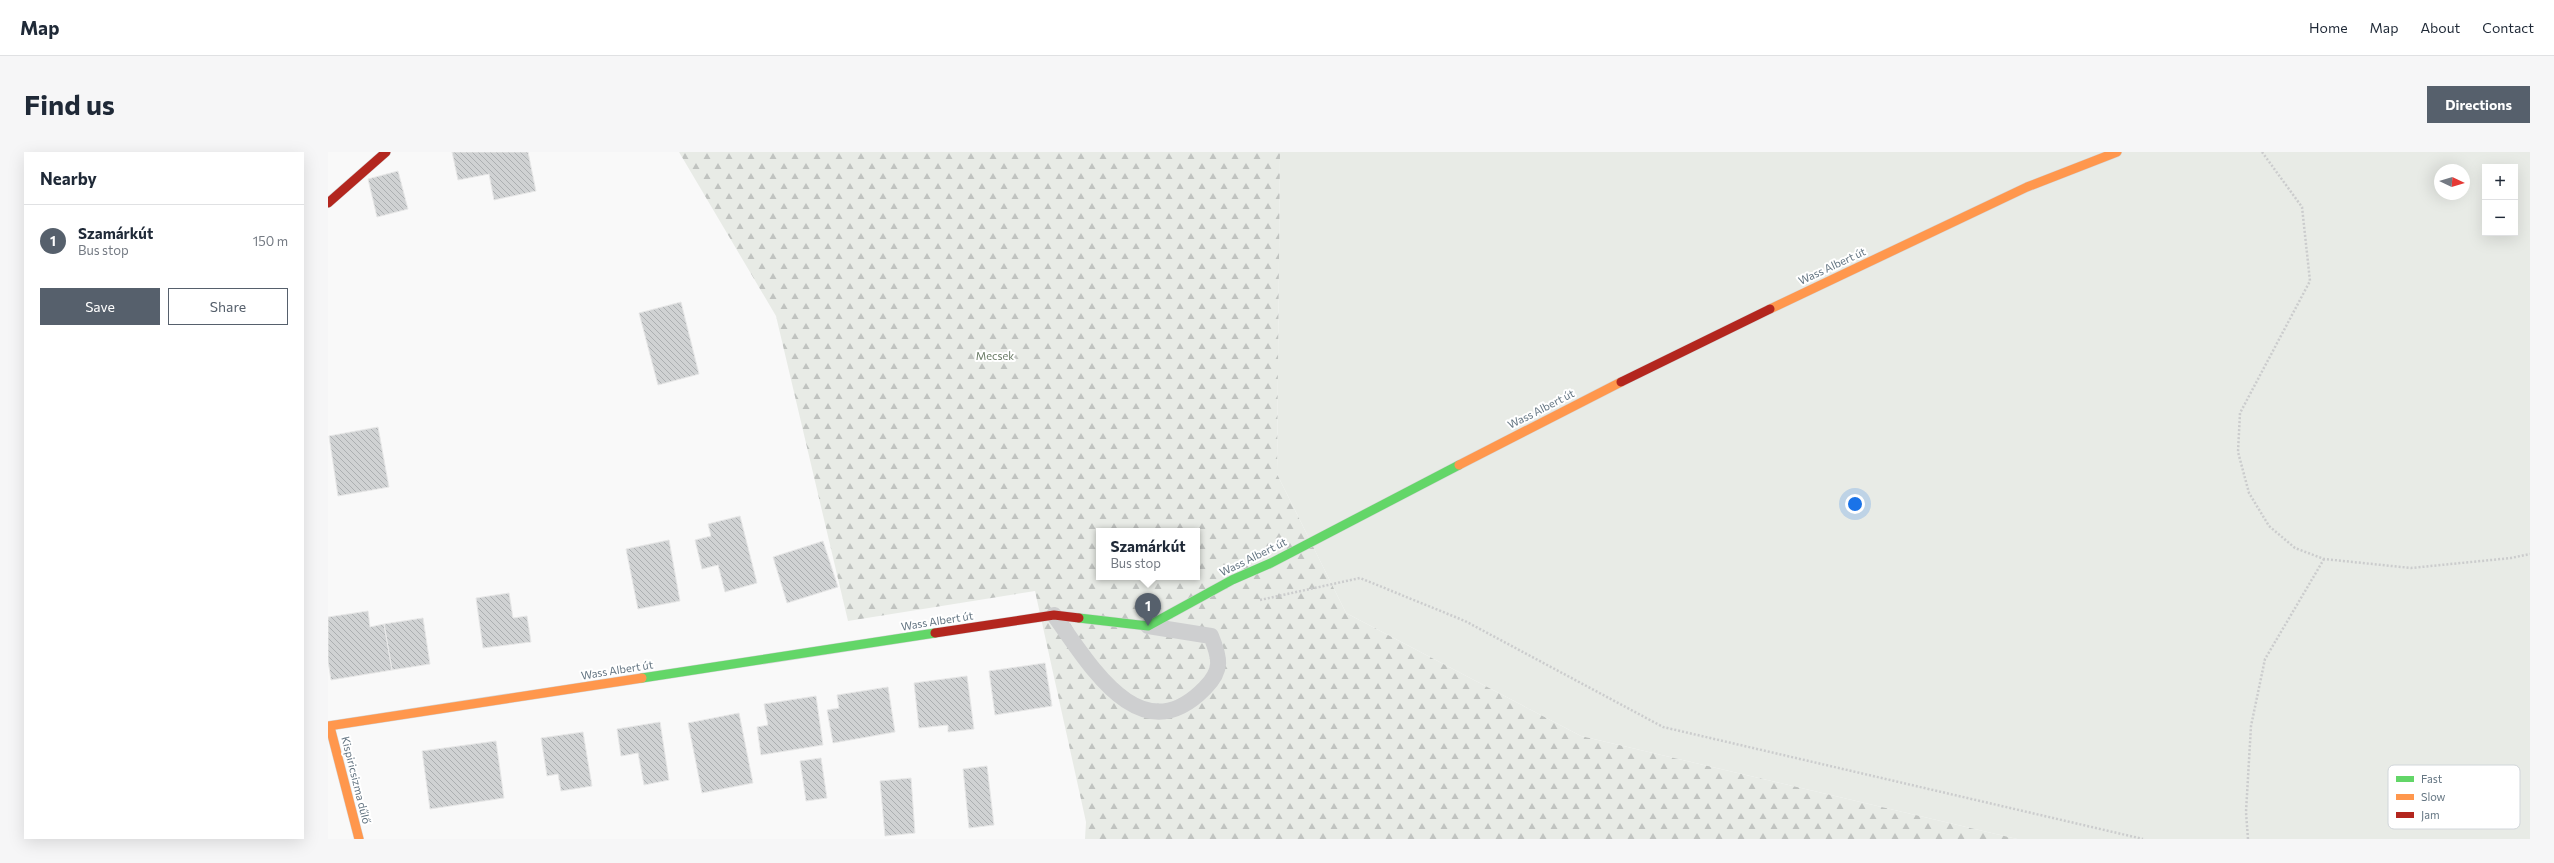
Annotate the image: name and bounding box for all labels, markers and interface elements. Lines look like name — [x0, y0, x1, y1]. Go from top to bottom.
text: Map — [20, 16, 59, 39]
text: Home — [2309, 19, 2348, 36]
text: Map — [2370, 19, 2398, 36]
text: About — [2420, 19, 2460, 36]
text: Contact — [2482, 19, 2534, 36]
button: Directions — [2427, 86, 2530, 123]
text: Find us — [24, 87, 115, 121]
north arrow — [2434, 164, 2470, 200]
map controls — [2482, 164, 2518, 236]
button: + — [2482, 164, 2518, 200]
text: Nearby — [40, 168, 97, 189]
button: − — [2482, 200, 2518, 236]
text: Szamárkút — [78, 224, 153, 242]
text: 1 — [50, 233, 56, 249]
text: 150 m — [253, 233, 288, 249]
text: Bus stop — [78, 242, 129, 258]
street label: Wass Albert út — [1796, 244, 1868, 287]
button: Save — [40, 288, 160, 325]
button: Share — [168, 288, 288, 325]
park label: Mecsek — [976, 349, 1014, 362]
street label: Wass Albert út — [1505, 386, 1577, 431]
your location — [1845, 494, 1865, 514]
popup — [1096, 528, 1200, 580]
street label: Wass Albert út — [1217, 535, 1289, 578]
text: Szamárkút — [1110, 537, 1186, 555]
text: Bus stop — [1110, 555, 1161, 571]
pin: 1 — [1135, 593, 1161, 626]
street label: Wass Albert út — [900, 608, 974, 633]
street label: Wass Albert út — [580, 657, 654, 682]
street label: Kispiricsizma dűlő — [339, 735, 374, 825]
legend — [2388, 765, 2520, 829]
text: Fast — [2421, 772, 2443, 785]
text: Slow — [2421, 790, 2446, 803]
text: Jam — [2421, 808, 2440, 822]

